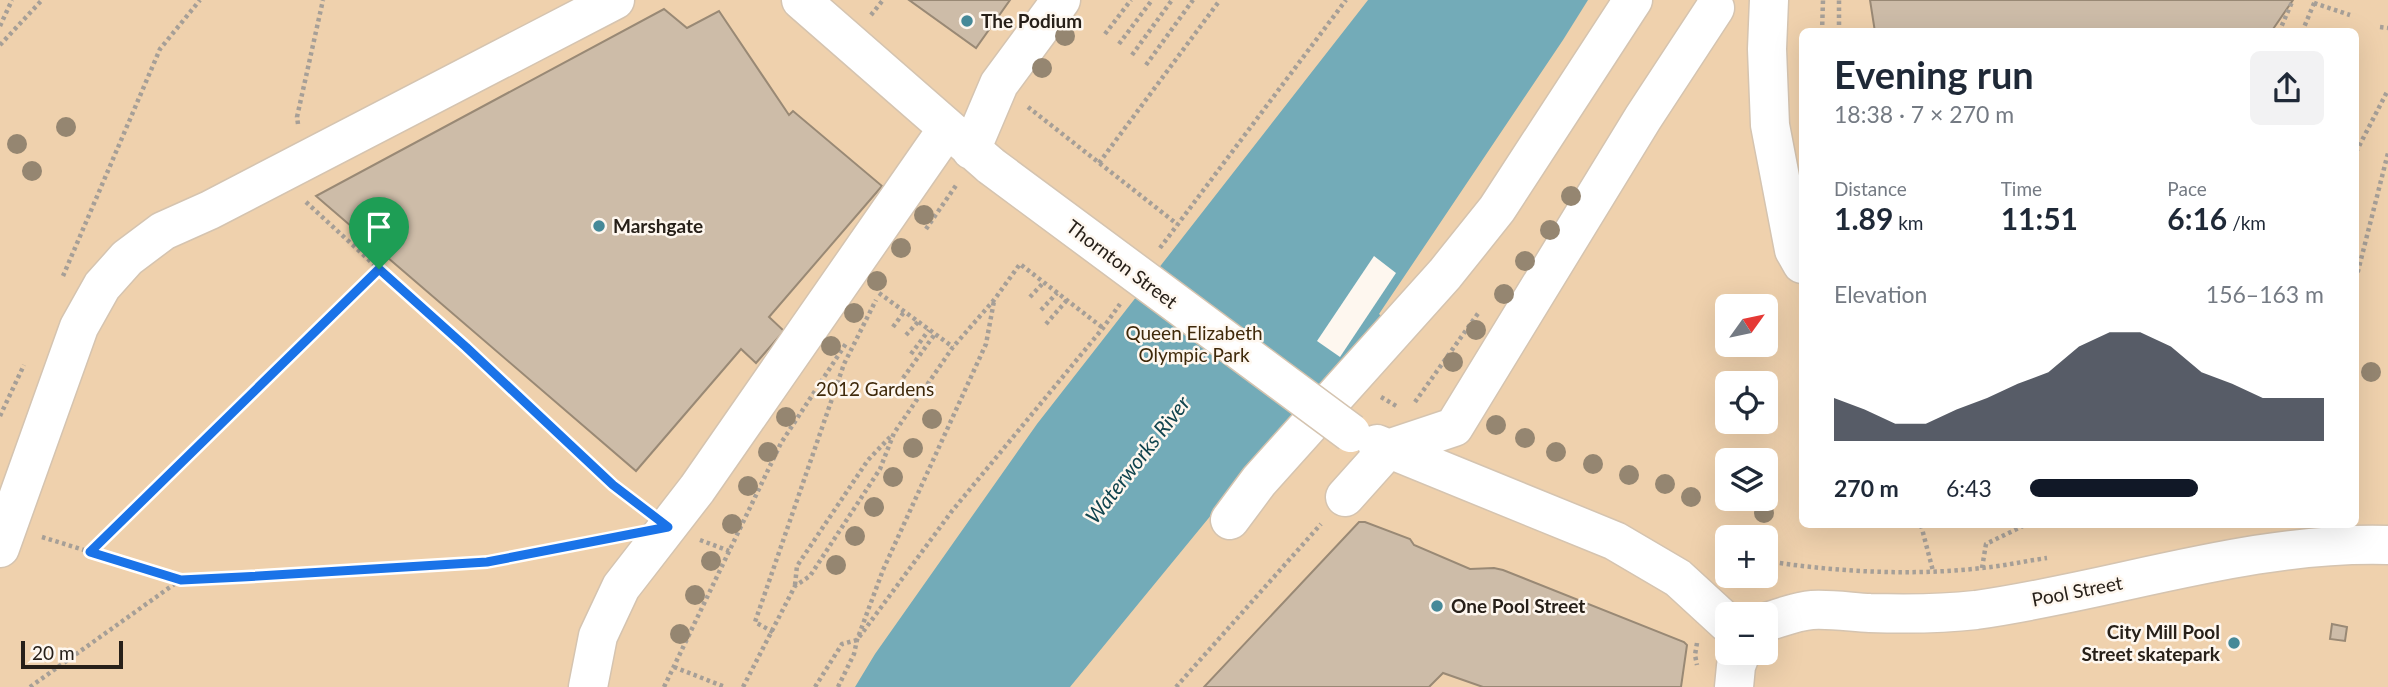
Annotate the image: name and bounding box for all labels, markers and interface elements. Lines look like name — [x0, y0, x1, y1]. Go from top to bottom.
place label: The Podium — [981, 9, 1082, 32]
marker: The Podium — [959, 13, 975, 29]
text: Evening run — [1834, 51, 2034, 97]
button: share — [2250, 51, 2324, 125]
text: 18:38 · 7 × 270 m — [1834, 100, 2014, 128]
text: Distance — [1834, 177, 1907, 200]
text: Time — [2001, 177, 2042, 200]
text: Pace — [2167, 177, 2207, 200]
pin — [349, 197, 409, 269]
text: 1.89 — [1834, 200, 1893, 236]
text: 11:51 — [2001, 200, 2078, 236]
text: 6:16 — [2167, 200, 2227, 236]
icon: arrive — [360, 208, 398, 246]
text: km — [1893, 211, 1923, 234]
text: /km — [2227, 211, 2266, 234]
place label: Marshgate — [613, 214, 703, 237]
street label: Thornton Street — [1062, 214, 1182, 313]
marker: Marshgate — [591, 218, 607, 234]
text: Elevation — [1834, 280, 1927, 308]
text: 156–163 m — [2206, 280, 2324, 308]
north arrow — [1715, 294, 1778, 357]
map controls — [1715, 294, 1778, 665]
park label: Queen Elizabeth Olympic Park — [1125, 321, 1263, 366]
button: locate — [1715, 371, 1778, 434]
park label: 2012 Gardens — [816, 377, 934, 400]
water label: Waterworks River — [1079, 390, 1195, 528]
button: layers — [1715, 448, 1778, 511]
text: 270 m — [1834, 474, 1899, 502]
text: 6:43 — [1946, 474, 1992, 502]
button: + — [1715, 525, 1778, 588]
street label: Pool Street — [2030, 570, 2124, 611]
place label: One Pool Street — [1451, 594, 1585, 617]
marker: One Pool Street — [1429, 598, 1445, 614]
button: − — [1715, 602, 1778, 665]
place label: City Mill Pool Street skatepark — [2081, 620, 2221, 665]
marker: City Mill Pool Street skatepark — [2226, 635, 2242, 651]
scale bar — [21, 638, 122, 670]
text: 20 m — [32, 641, 75, 664]

